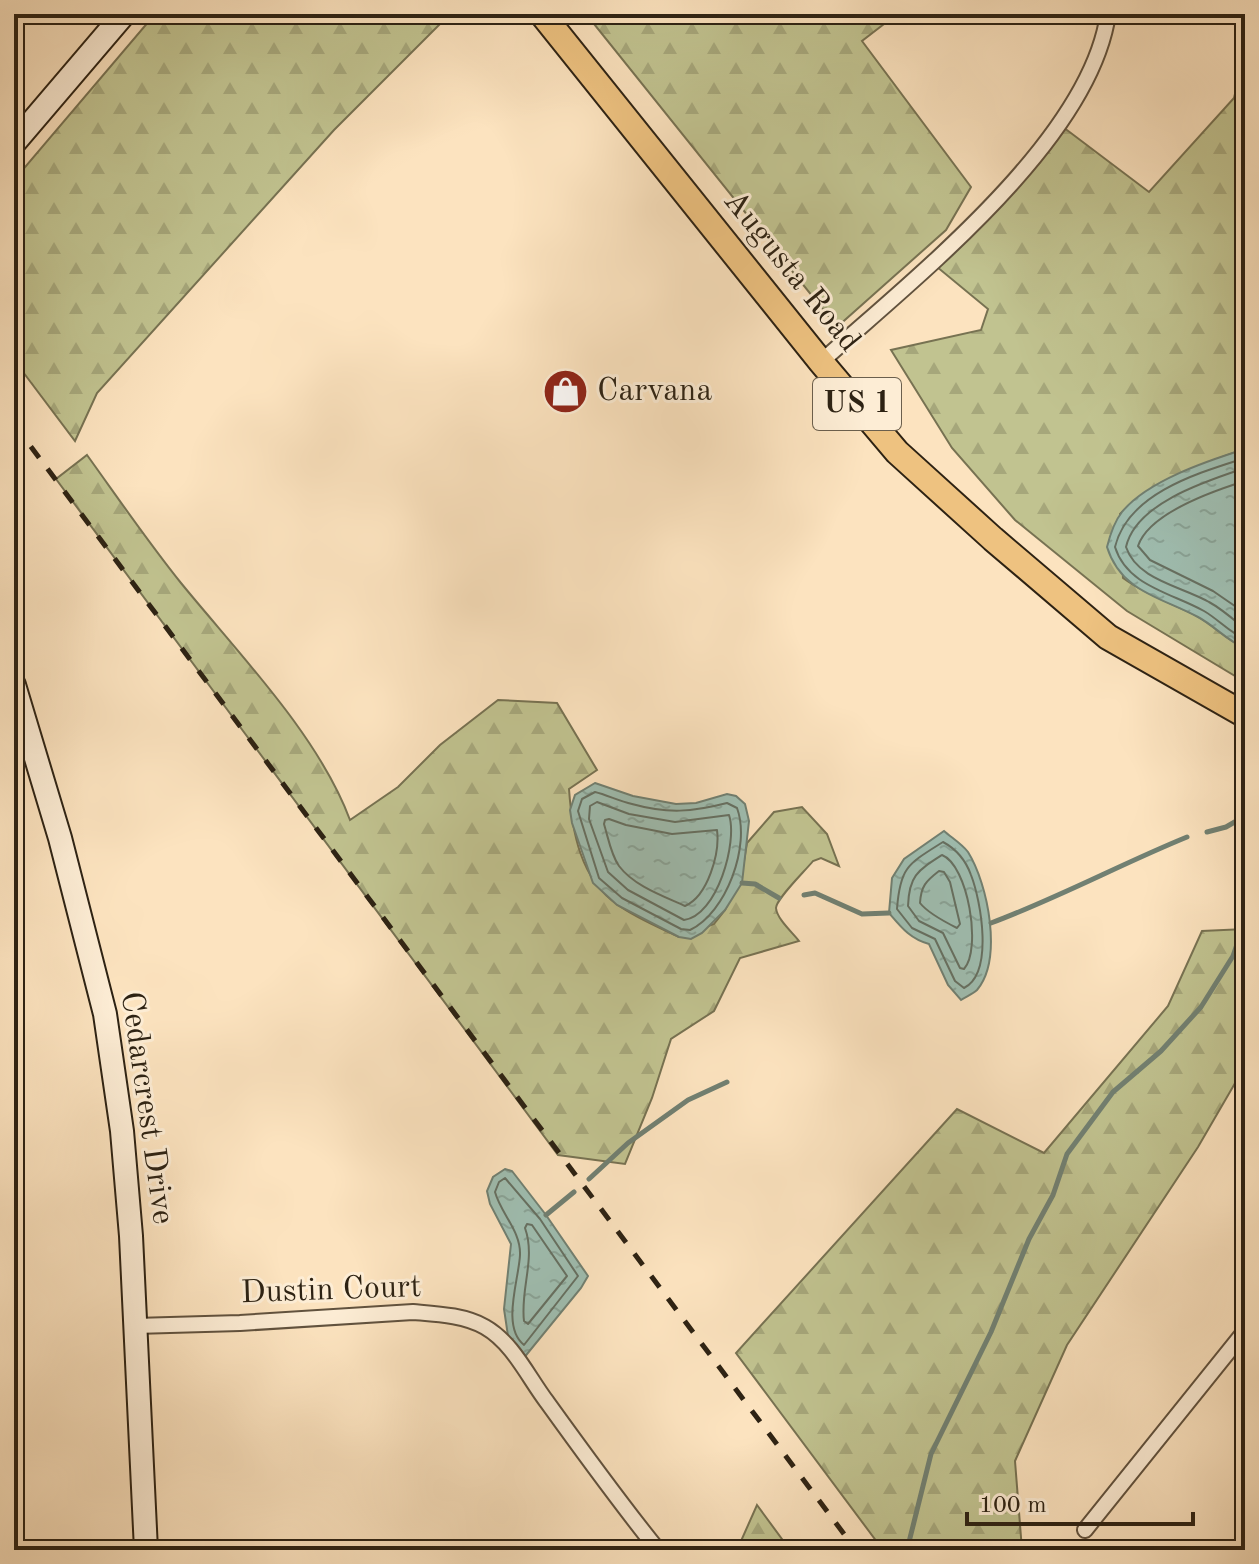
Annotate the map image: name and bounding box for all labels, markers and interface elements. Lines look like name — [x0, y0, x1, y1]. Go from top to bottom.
street label: Augusta Road — [717, 185, 865, 359]
shop icon: Carvana — [542, 368, 590, 416]
place label: Carvana — [597, 376, 712, 408]
road number: US 1 — [813, 378, 901, 430]
street label: Cedarcrest Drive — [114, 990, 178, 1226]
street label: Dustin Court — [240, 1272, 422, 1310]
scale bar — [967, 1476, 1193, 1526]
text: 100 m — [979, 1494, 1047, 1518]

